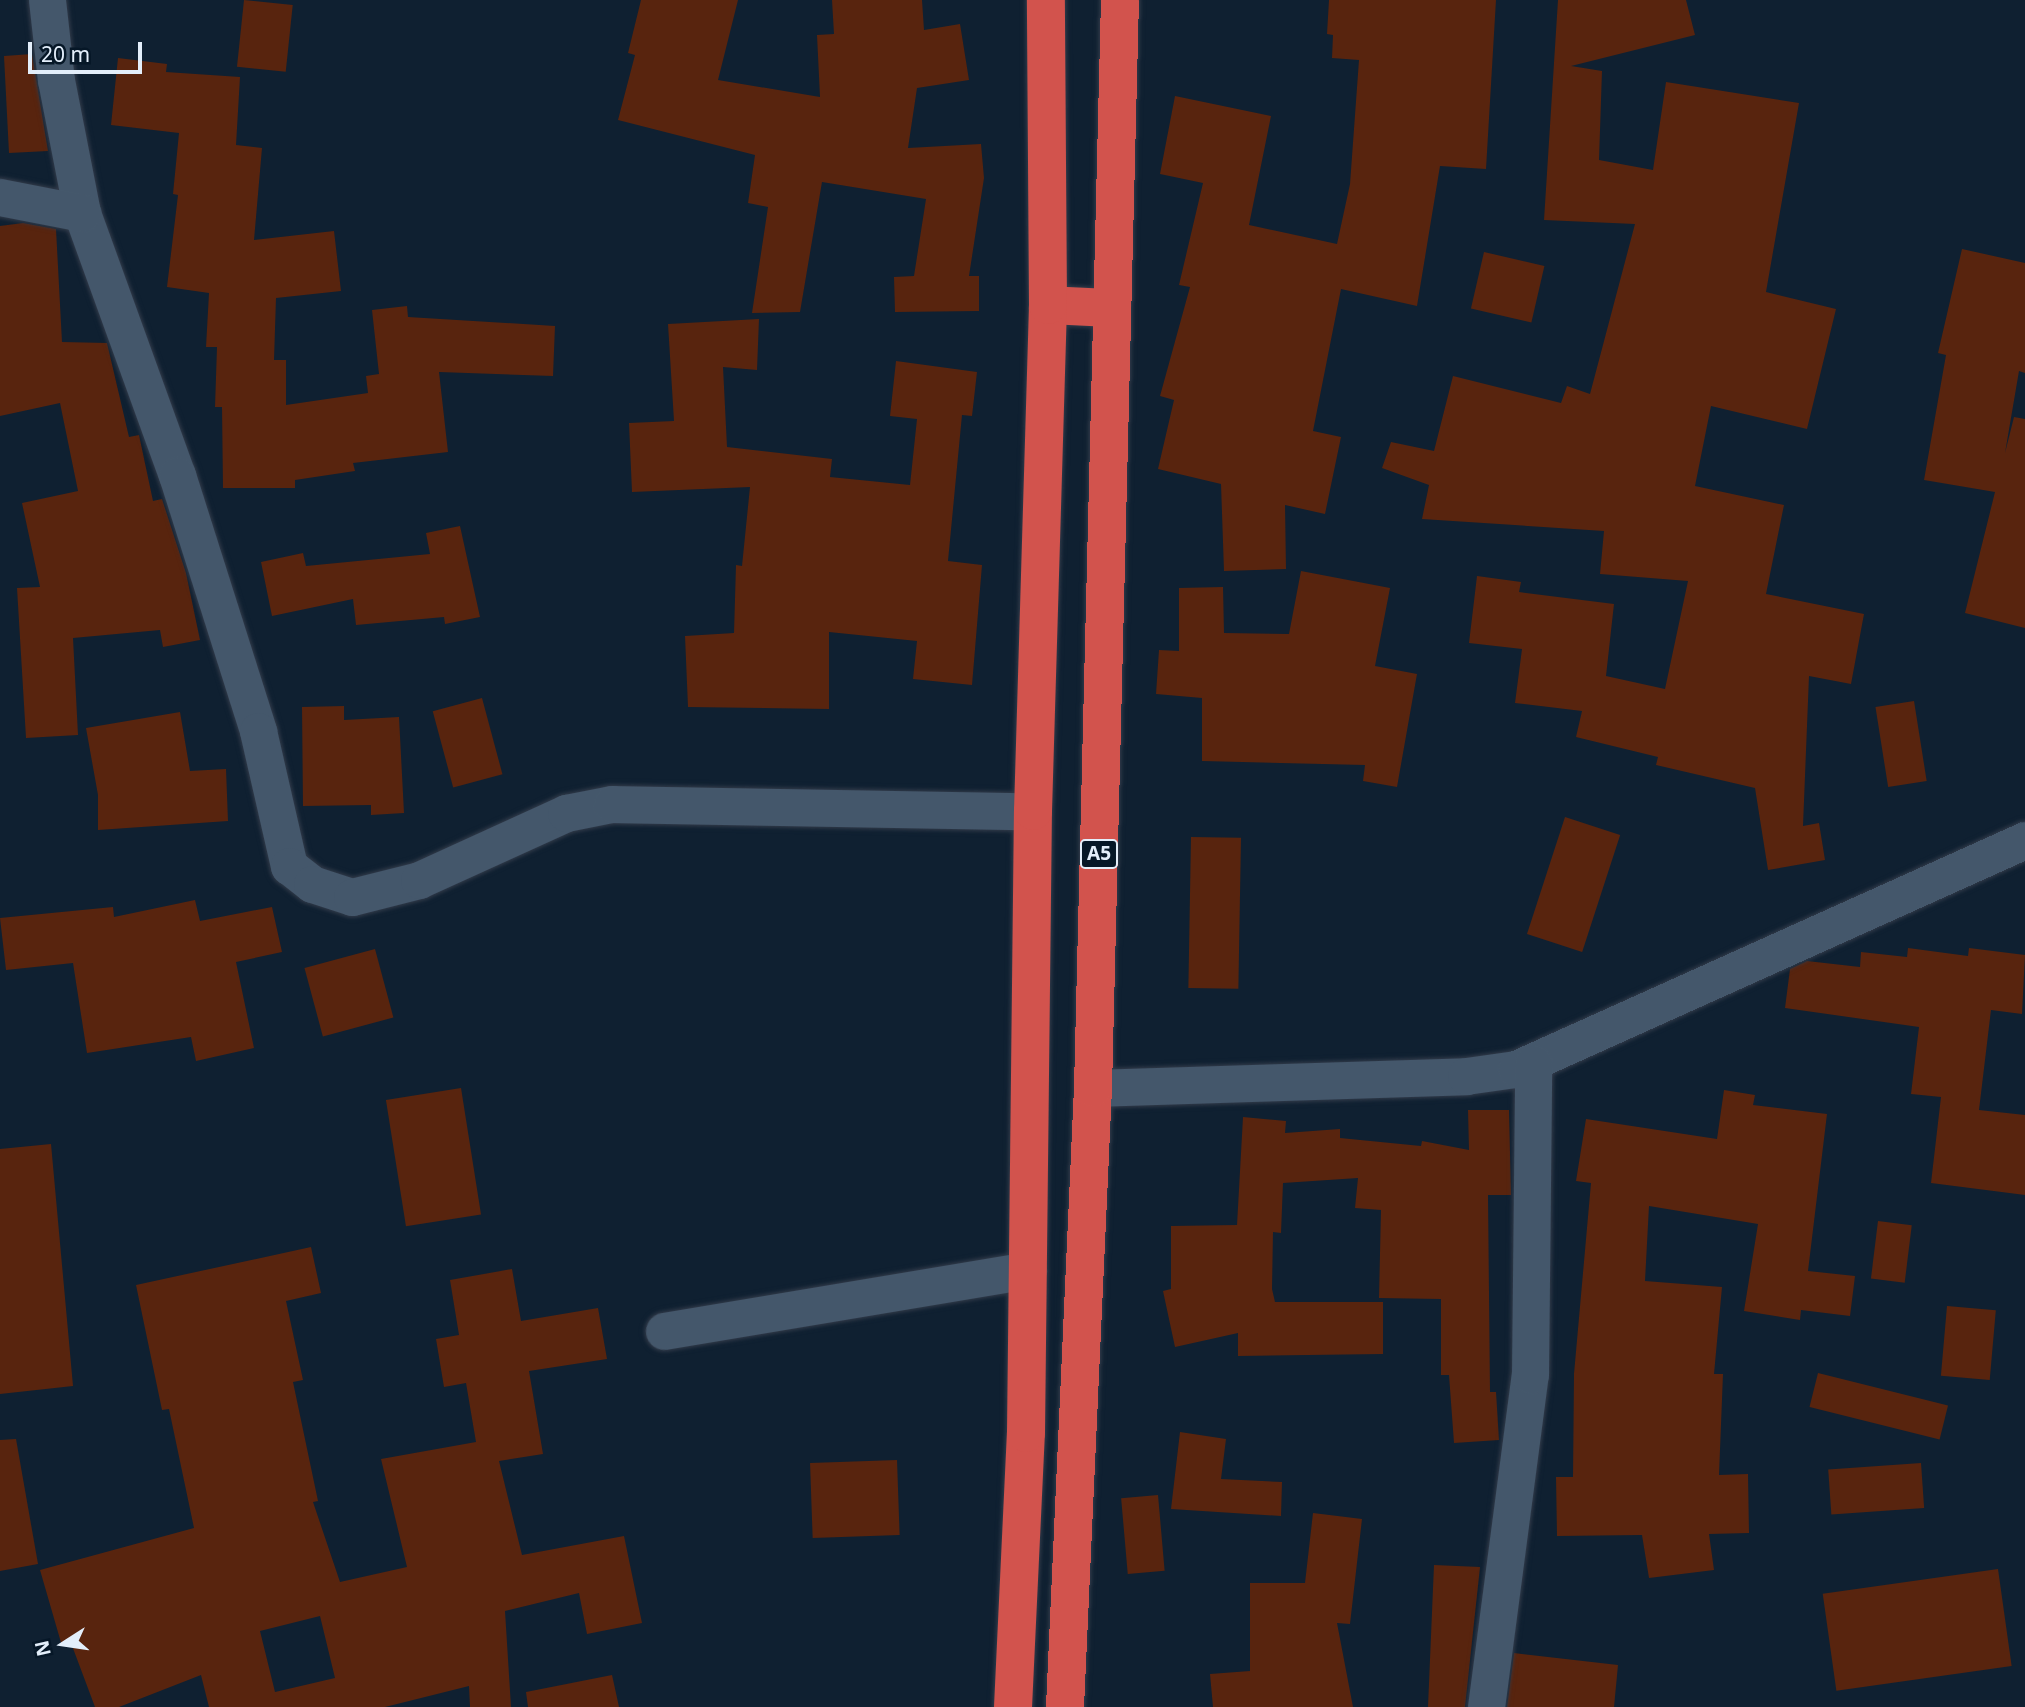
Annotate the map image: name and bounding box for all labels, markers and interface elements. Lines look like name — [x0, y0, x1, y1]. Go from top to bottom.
scale bar — [32, 28, 145, 72]
text: 20 m — [41, 40, 90, 68]
road number: A5 — [1080, 838, 1118, 870]
north arrow — [28, 1609, 98, 1679]
text: N — [28, 1638, 57, 1659]

